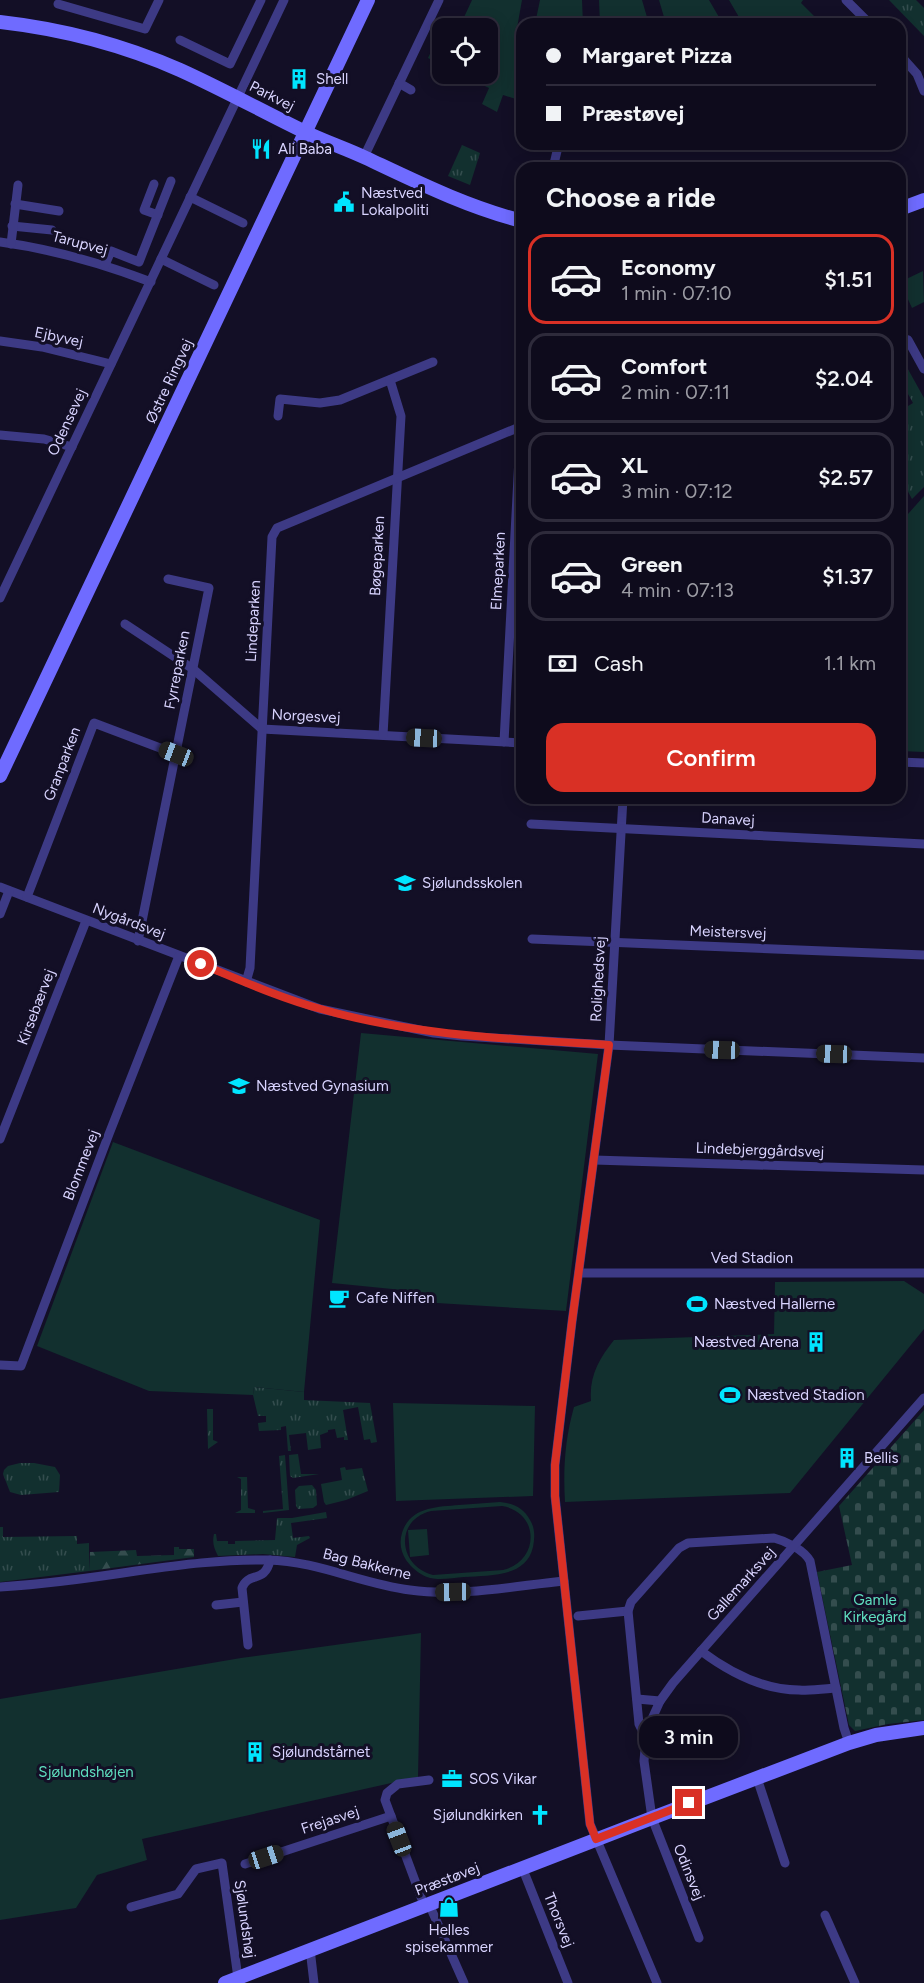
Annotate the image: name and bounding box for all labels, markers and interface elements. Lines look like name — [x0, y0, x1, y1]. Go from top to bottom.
map controls — [432, 18, 498, 84]
button: locate — [432, 18, 498, 84]
text: Margaret Pizza — [582, 42, 732, 69]
building icon: Shell — [287, 67, 311, 91]
place label: Shell — [316, 70, 348, 88]
street label: Parkvej — [246, 77, 298, 115]
text: Præstøvej — [582, 100, 684, 127]
restaurant icon: Ali Baba — [249, 137, 273, 161]
place label: Ali Baba — [278, 140, 332, 158]
text: Choose a ride — [546, 181, 715, 214]
place label: Næstved Lokalpoliti — [361, 184, 429, 219]
public building icon: Næstved Lokalpoliti — [332, 190, 356, 214]
street label: Tarupvej — [50, 227, 110, 259]
icon: car — [549, 252, 603, 306]
text: Economy — [621, 254, 716, 281]
text: $1.51 — [824, 266, 873, 293]
text: 1 min · 07:10 — [621, 281, 732, 305]
street label: Ejbyvej — [33, 323, 85, 351]
street label: Østre Ringvej — [142, 336, 196, 426]
icon: car — [549, 351, 603, 405]
text: Comfort — [621, 353, 707, 380]
text: $2.04 — [815, 365, 873, 392]
text: 2 min · 07:11 — [621, 380, 730, 404]
street label: Odensevej — [44, 386, 90, 458]
icon: car — [549, 450, 603, 504]
text: XL — [621, 452, 648, 479]
text: $2.57 — [818, 464, 873, 491]
text: 3 min · 07:12 — [621, 479, 733, 503]
street label: Bøgeparken — [366, 516, 388, 596]
street label: Elmeparken — [487, 531, 509, 611]
icon: car — [549, 549, 603, 603]
text: Green — [621, 551, 683, 578]
text: $1.37 — [822, 563, 873, 590]
text: 4 min · 07:13 — [621, 578, 734, 602]
street label: Lindeparken — [242, 580, 264, 662]
street label: Fyrreparken — [161, 629, 193, 711]
icon: cash — [546, 647, 579, 680]
text: Cash — [594, 650, 644, 677]
text: 1.1 km — [824, 651, 876, 675]
street label: Norgesvej — [271, 705, 341, 727]
button: Confirm — [546, 723, 876, 792]
street label: Granparken — [40, 724, 84, 804]
car — [406, 728, 442, 748]
car — [156, 739, 196, 769]
street label: Danavej — [701, 809, 755, 829]
school or university icon: Sjølundsskolen — [393, 871, 417, 895]
place label: Sjølundsskolen — [422, 874, 522, 892]
street label: Nygårdsvej — [90, 899, 168, 943]
street label: Meistersvej — [689, 922, 767, 942]
street label: Rolighedsvej — [587, 936, 609, 1022]
route start — [187, 950, 214, 977]
street label: Kirsebærvej — [13, 967, 59, 1047]
car — [704, 1040, 740, 1060]
car — [816, 1044, 852, 1064]
school or university icon: Næstved Gynasium — [227, 1074, 251, 1098]
place label: Næstved Gynasium — [256, 1077, 389, 1095]
street label: Blommevej — [59, 1127, 103, 1203]
street label: Lindebjerggårdsvej — [695, 1139, 825, 1161]
street label: Ved Stadion — [711, 1249, 793, 1267]
cafe icon: Cafe Niffen — [327, 1286, 351, 1310]
place label: Cafe Niffen — [356, 1289, 435, 1307]
sports icon: Næstved Hallerne — [685, 1292, 709, 1316]
place label: Næstved Hallerne — [714, 1295, 835, 1313]
building icon: Næstved Arena — [804, 1330, 828, 1354]
place label: Næstved Arena — [694, 1333, 799, 1351]
sports icon: Næstved Stadion — [718, 1383, 742, 1407]
place label: Næstved Stadion — [747, 1386, 865, 1404]
building icon: Bellis — [835, 1446, 859, 1470]
place label: Bellis — [864, 1449, 898, 1467]
street label: Gallemarksvej — [703, 1543, 779, 1625]
street label: Bag Bakkerne — [321, 1544, 413, 1584]
car — [435, 1583, 471, 1601]
park label: Gamle Kirkegård — [843, 1591, 907, 1626]
callout: 3 min — [640, 1716, 738, 1758]
text: 3 min — [664, 1725, 713, 1749]
building icon: Sjølundstårnet — [243, 1740, 267, 1764]
place label: Sjølundstårnet — [272, 1743, 371, 1761]
park label: Sjølundshøjen — [38, 1763, 134, 1781]
office icon: SOS Vikar — [440, 1767, 464, 1791]
place label: SOS Vikar — [469, 1770, 536, 1788]
route end — [675, 1789, 702, 1816]
street label: Frejasvej — [299, 1802, 361, 1838]
church icon: Sjølundkirken — [528, 1803, 552, 1827]
place label: Sjølundkirken — [433, 1806, 523, 1824]
car — [384, 1819, 414, 1859]
street label: Odinsvej — [670, 1841, 708, 1903]
car — [246, 1843, 286, 1871]
street label: Præstøvej — [412, 1858, 482, 1900]
street label: Sjølundshøj — [231, 1879, 259, 1959]
street label: Thorsvej — [540, 1890, 578, 1950]
shop icon: Helles spisekammer — [437, 1895, 461, 1919]
place label: Helles spisekammer — [405, 1921, 493, 1956]

